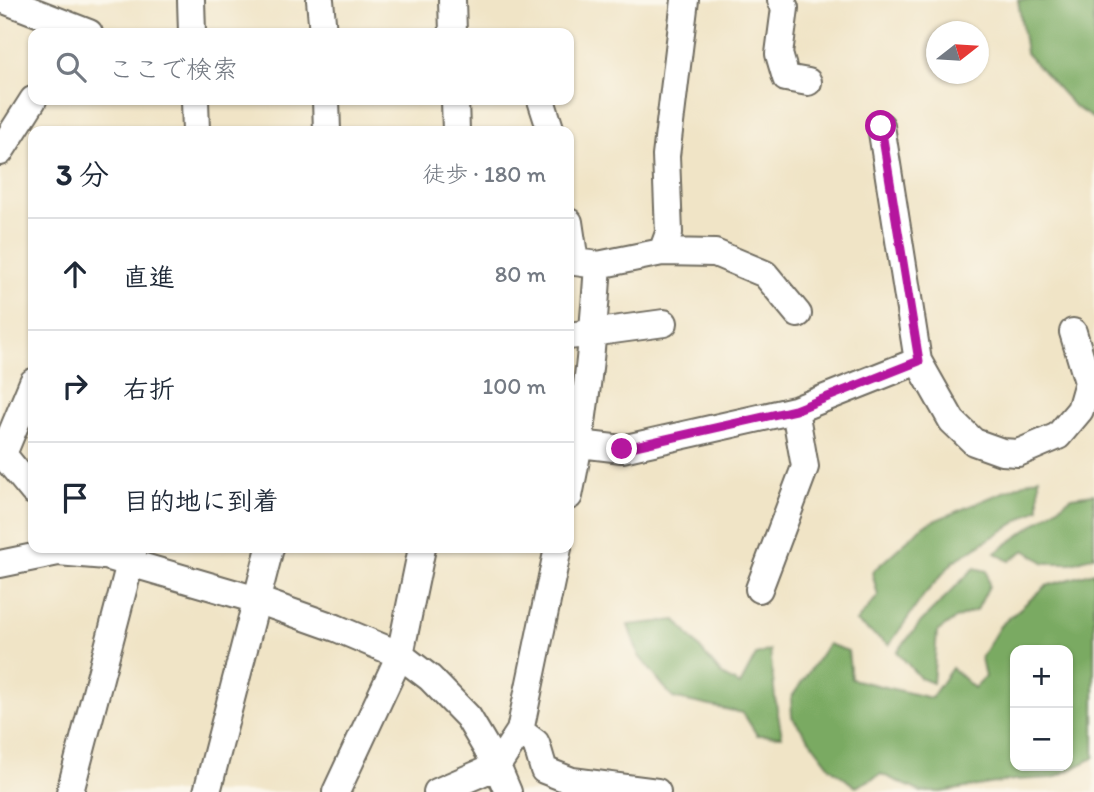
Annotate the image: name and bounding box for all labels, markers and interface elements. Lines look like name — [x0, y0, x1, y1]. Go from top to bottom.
north arrow — [926, 21, 989, 84]
search box — [28, 28, 574, 105]
icon: search — [52, 48, 90, 86]
text: ここで検索 — [108, 53, 238, 85]
route start — [865, 110, 896, 141]
text: 3 分 — [56, 156, 109, 193]
text: 徒歩 · 180 m — [422, 160, 546, 188]
icon: ahead — [56, 255, 94, 293]
text: 80 m — [495, 260, 546, 288]
text: 直進 — [123, 261, 175, 293]
icon: right — [56, 367, 94, 405]
text: 100 m — [482, 372, 546, 400]
text: 右折 — [123, 373, 175, 405]
route end — [606, 433, 637, 464]
icon: arrive — [56, 479, 94, 517]
text: 目的地に到着 — [123, 485, 279, 517]
map controls — [1010, 645, 1073, 771]
button: + — [1010, 645, 1073, 708]
button: − — [1010, 708, 1073, 771]

